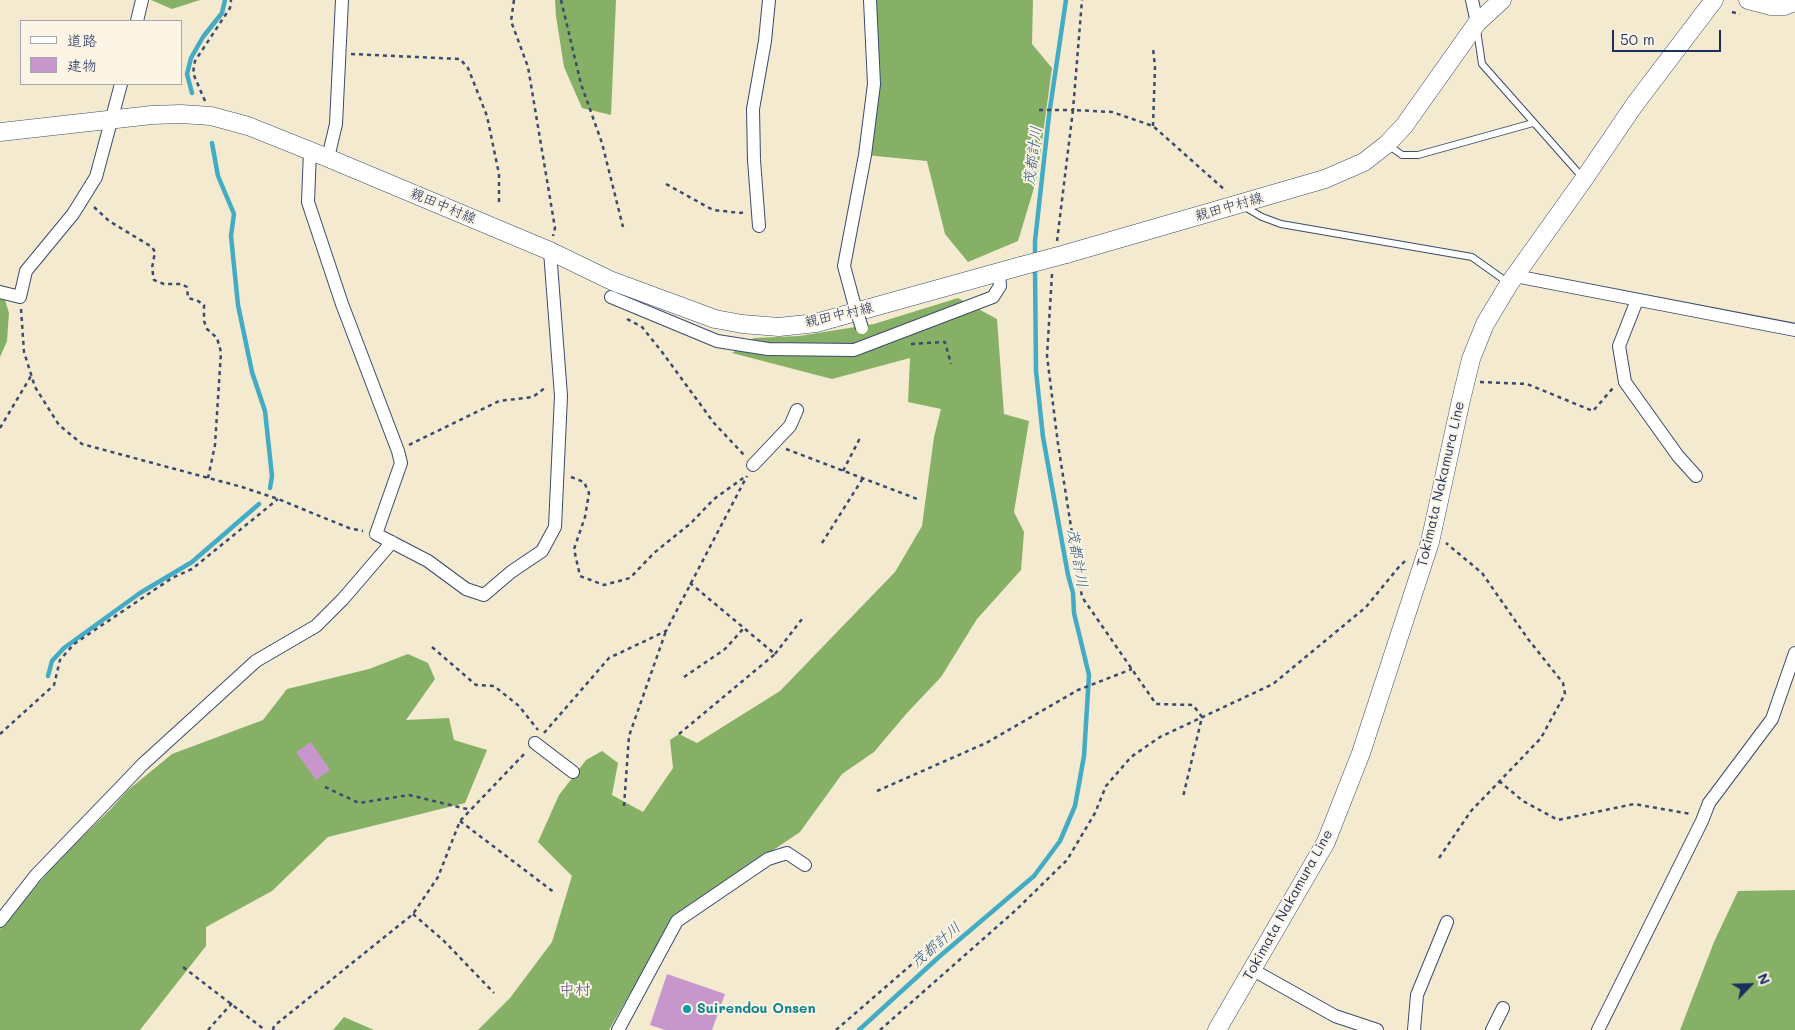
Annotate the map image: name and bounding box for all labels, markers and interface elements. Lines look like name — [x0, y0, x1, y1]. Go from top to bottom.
legend — [20, 20, 182, 85]
scale bar — [1615, 20, 1724, 52]
text: 50 m — [1620, 29, 1655, 49]
text: 道路 — [67, 30, 97, 50]
text: 建物 — [67, 55, 97, 75]
water label: 茂都計川 — [1020, 125, 1046, 187]
street label: 親田中村線 — [408, 185, 478, 227]
street label: 親田中村線 — [1193, 189, 1265, 225]
street label: 親田中村線 — [803, 299, 875, 331]
street label: Tokimata Nakamura Line — [1414, 400, 1468, 568]
water label: 茂都計川 — [1063, 527, 1091, 589]
street label: Tokimata Nakamura Line — [1240, 827, 1336, 983]
water label: 茂都計川 — [907, 919, 965, 971]
north arrow — [1725, 960, 1775, 1010]
text: N — [1753, 970, 1775, 987]
district label: 中村 — [559, 980, 591, 1000]
place label: Suirendou Onsen — [697, 1001, 815, 1017]
marker: Suirendou Onsen — [681, 1003, 693, 1015]

